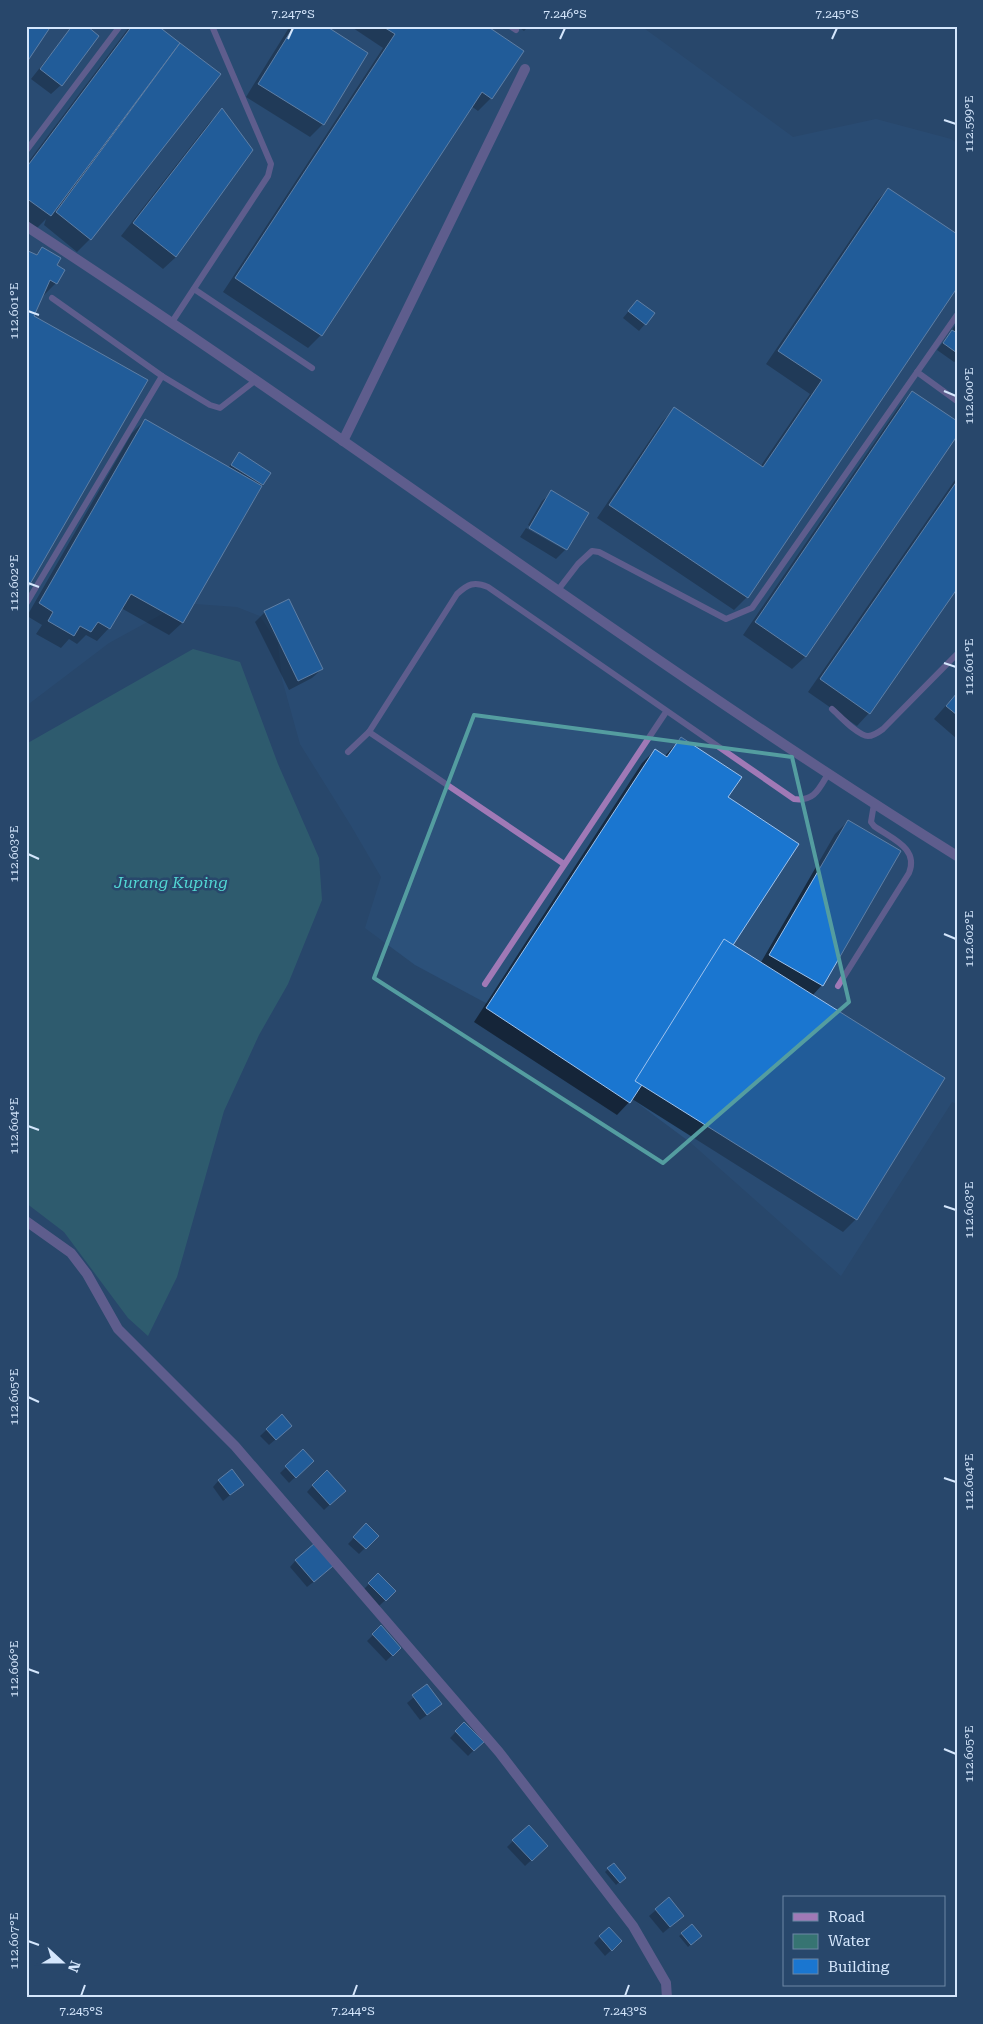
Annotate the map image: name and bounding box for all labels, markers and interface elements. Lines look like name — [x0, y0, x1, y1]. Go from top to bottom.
text: 7.247°S — [271, 7, 315, 21]
text: 7.246°S — [543, 7, 587, 21]
text: 7.245°S — [815, 7, 859, 21]
text: 112.599°E — [962, 96, 976, 152]
text: 112.601°E — [7, 283, 21, 339]
text: 112.600°E — [962, 368, 976, 424]
text: 112.602°E — [7, 555, 21, 611]
text: 112.601°E — [962, 639, 976, 695]
text: 112.603°E — [7, 826, 21, 882]
water label: Jurang Kuping — [113, 873, 228, 892]
text: 112.602°E — [962, 911, 976, 967]
text: 112.604°E — [7, 1098, 21, 1154]
text: 112.603°E — [962, 1182, 976, 1238]
text: 112.605°E — [7, 1369, 21, 1425]
text: 112.604°E — [962, 1454, 976, 1510]
text: 112.606°E — [7, 1641, 21, 1697]
text: 112.605°E — [962, 1726, 976, 1782]
legend — [783, 1896, 946, 1986]
text: Road — [828, 1908, 865, 1926]
text: 112.607°E — [7, 1913, 21, 1969]
text: Water — [828, 1932, 870, 1950]
north arrow — [38, 1936, 88, 1986]
text: Building — [828, 1958, 890, 1976]
text: N — [65, 1959, 84, 1975]
text: 7.245°S — [59, 2004, 103, 2018]
text: 7.244°S — [331, 2004, 375, 2018]
text: 7.243°S — [603, 2004, 647, 2018]

